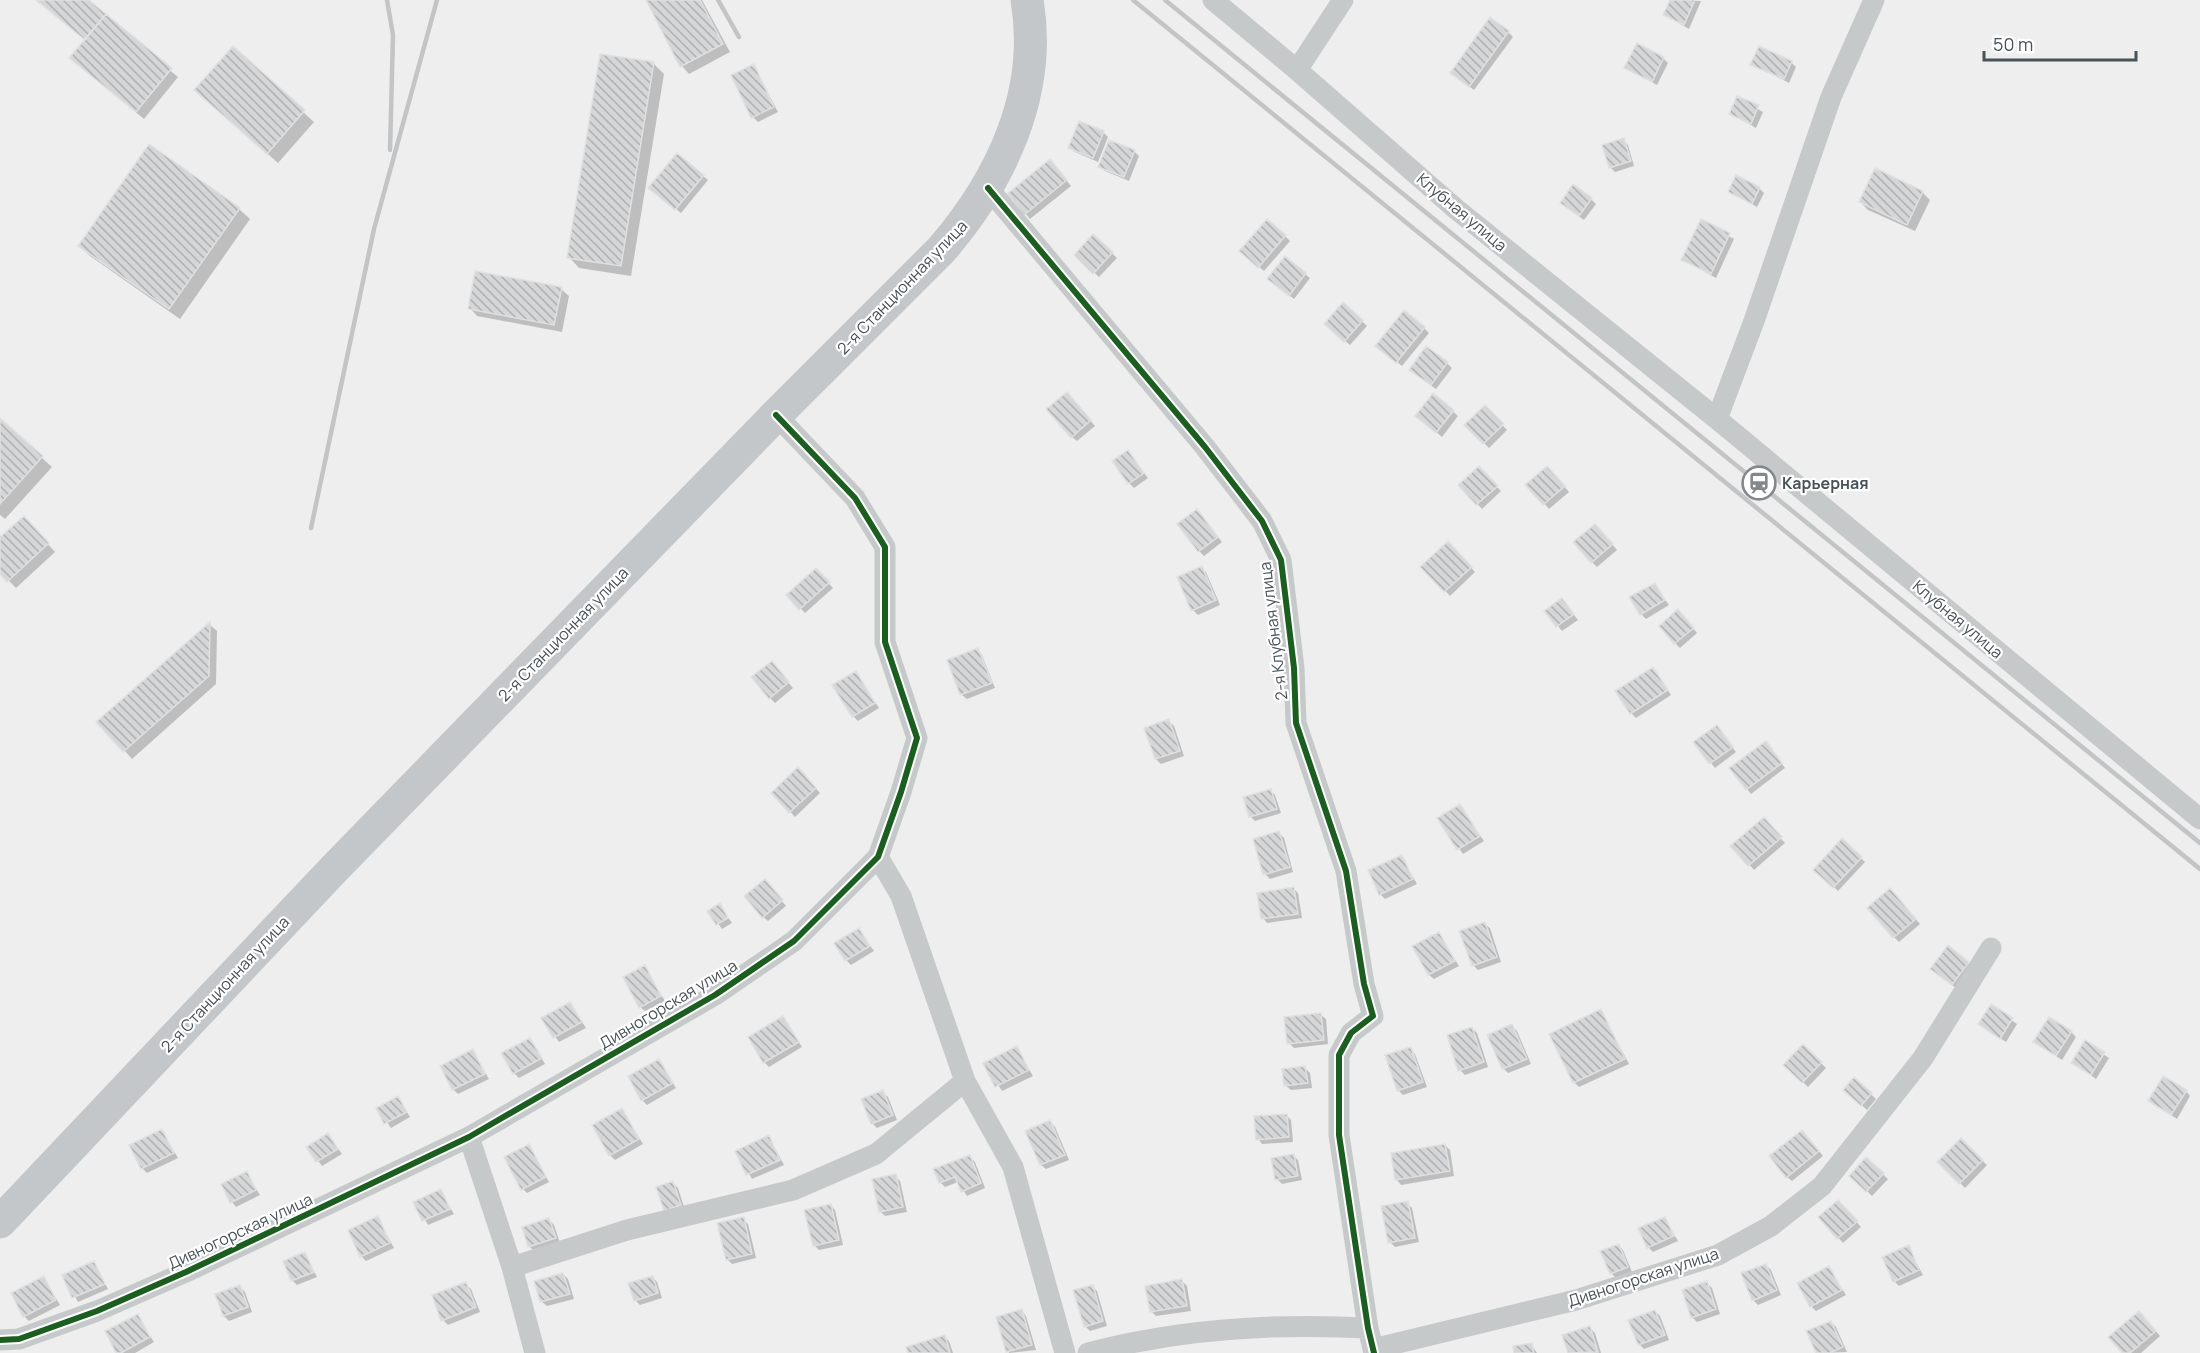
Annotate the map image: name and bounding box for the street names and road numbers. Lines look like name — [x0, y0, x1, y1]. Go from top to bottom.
street label: Клубная улица — [1412, 168, 1512, 256]
street label: 2-я Станционная улица — [832, 215, 972, 359]
street label: 2-я Клубная улица — [1254, 561, 1292, 701]
street label: 2-я Станционная улица — [493, 562, 633, 706]
street label: Клубная улица — [1908, 575, 2008, 663]
street label: 2-я Станционная улица — [156, 911, 294, 1057]
street label: Дивногорская улица — [595, 954, 741, 1054]
street label: Дивногорская улица — [164, 1188, 316, 1274]
street label: Дивногорская улица — [1565, 1242, 1721, 1312]

